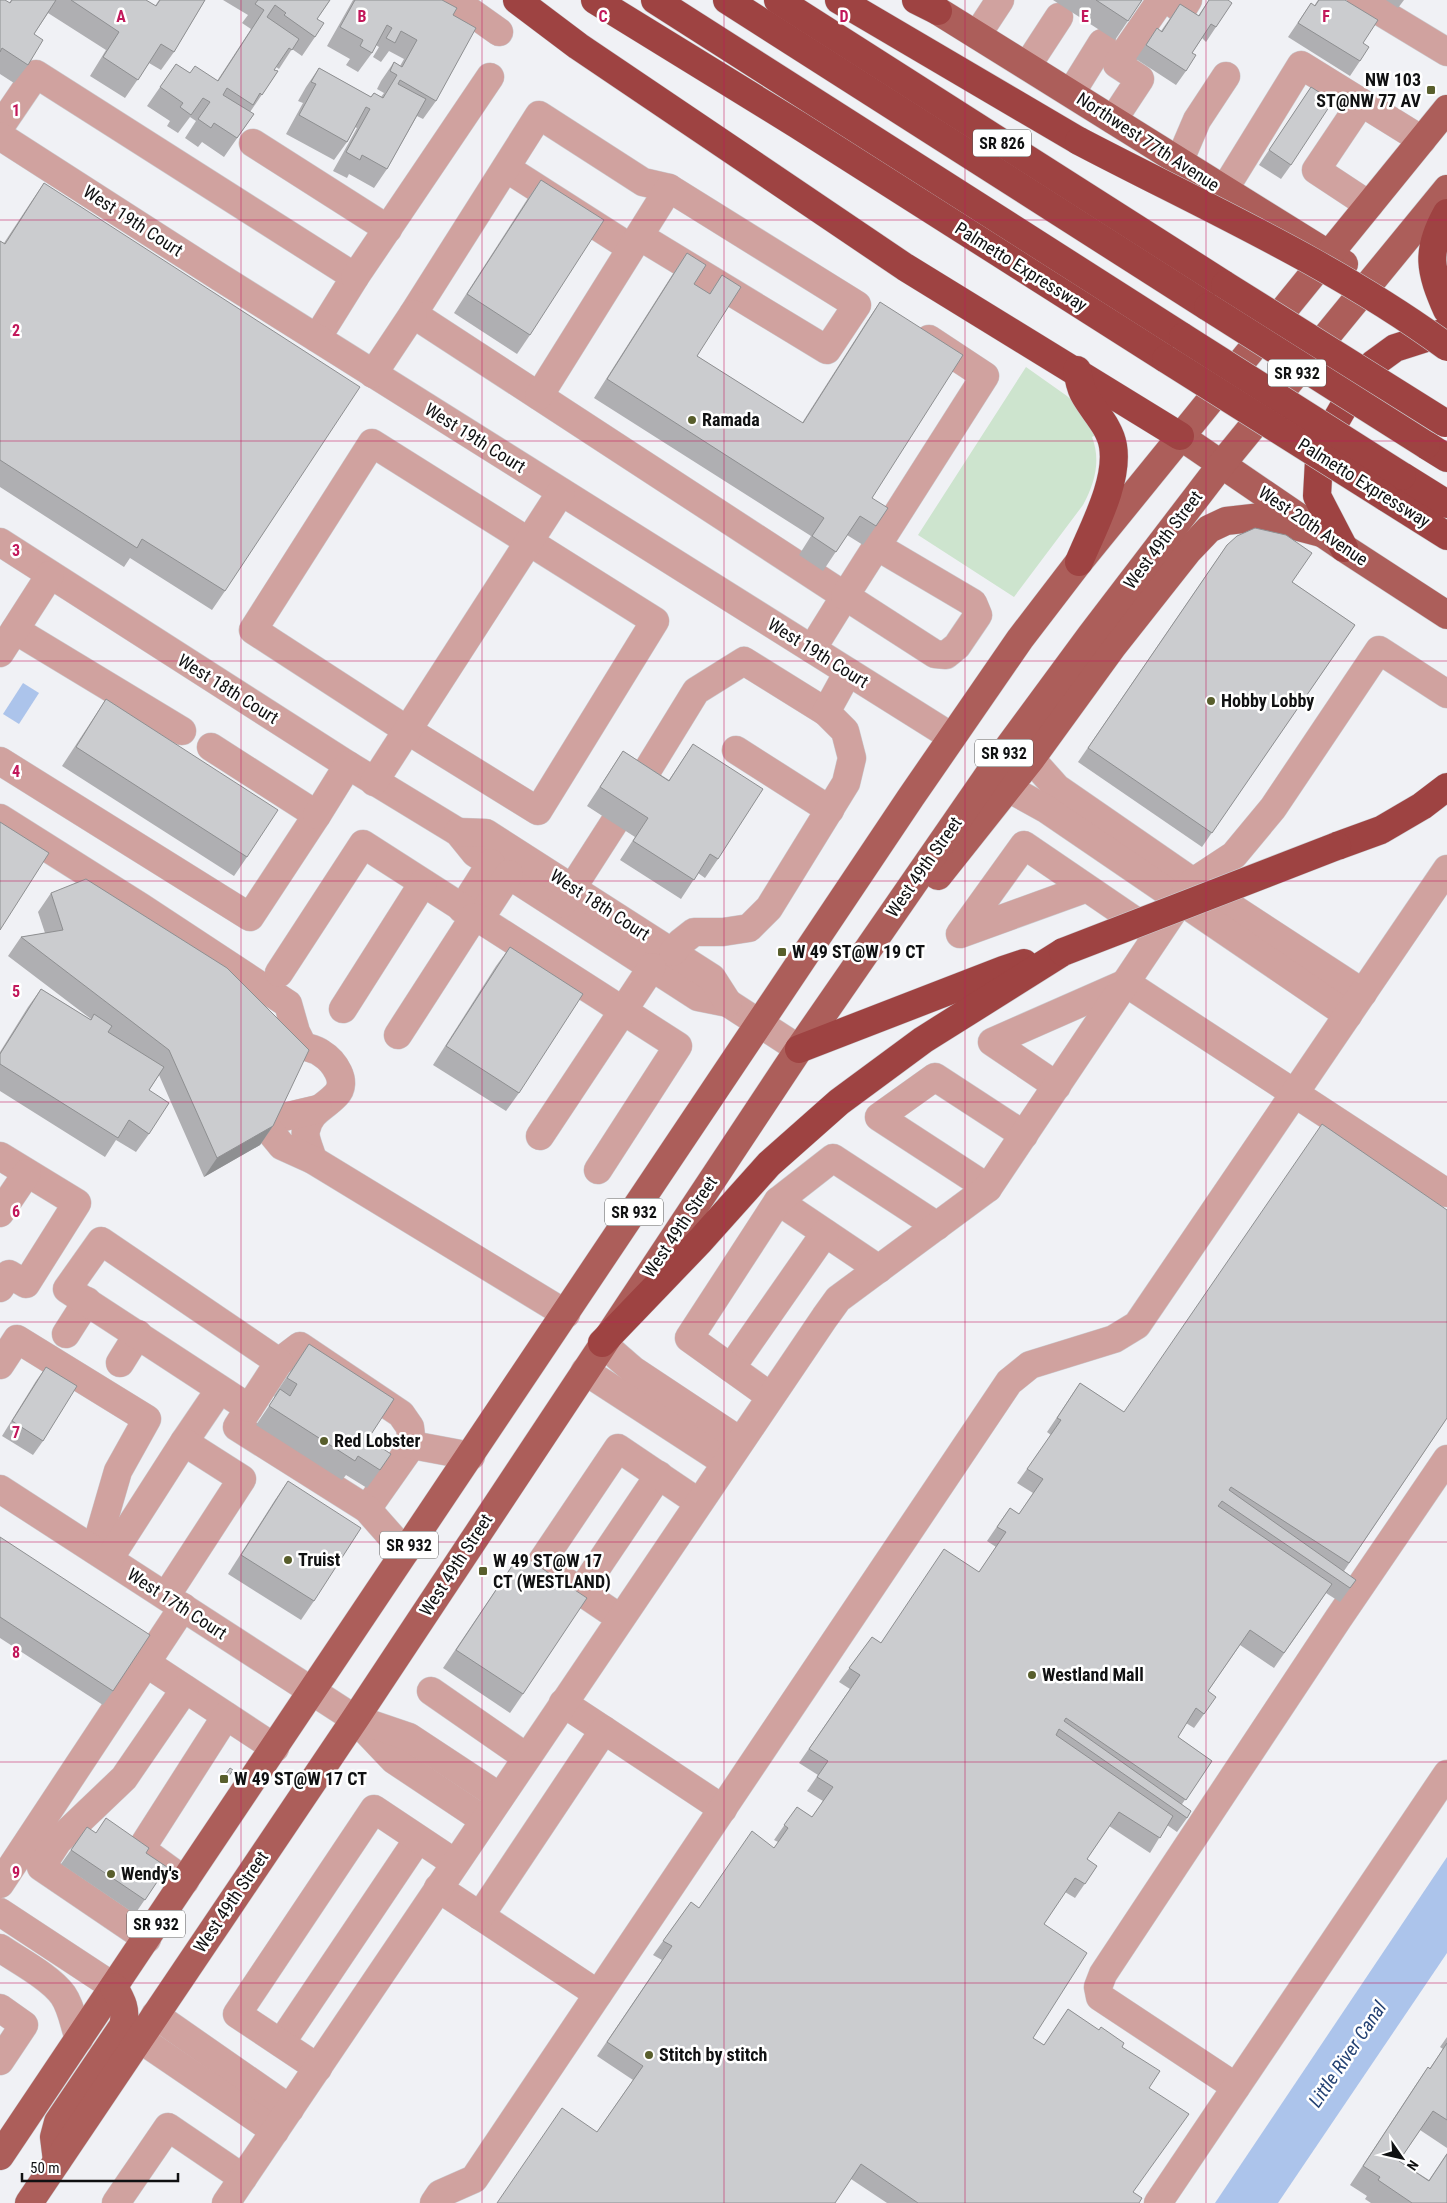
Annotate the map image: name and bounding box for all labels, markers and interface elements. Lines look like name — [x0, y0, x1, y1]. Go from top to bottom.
text: A — [116, 7, 126, 26]
text: B — [358, 7, 367, 26]
text: C — [598, 7, 608, 26]
text: D — [839, 7, 849, 26]
text: E — [1081, 7, 1089, 26]
text: F — [1322, 7, 1330, 26]
place label: NW 103 ST@NW 77 AV — [1316, 69, 1422, 111]
marker: NW 103 ST@NW 77 AV — [1425, 84, 1437, 96]
street label: Northwest 77th Avenue — [1073, 88, 1223, 196]
text: 1 — [12, 101, 20, 120]
road number: SR 826 — [973, 130, 1031, 156]
street label: West 19th Court — [79, 181, 187, 261]
street label: Palmetto Expressway — [951, 217, 1092, 316]
text: 2 — [12, 321, 20, 340]
road number: SR 932 — [1268, 359, 1326, 386]
street label: West 19th Court — [421, 398, 529, 477]
place label: Ramada — [702, 409, 760, 430]
marker: Ramada — [686, 414, 698, 426]
street label: Palmetto Expressway — [1294, 433, 1435, 532]
street label: West 20th Avenue — [1255, 481, 1372, 570]
street label: West 49th Street — [1119, 486, 1206, 593]
text: 3 — [12, 541, 20, 560]
street label: West 19th Court — [764, 613, 872, 692]
street label: West 18th Court — [174, 649, 282, 728]
place label: Hobby Lobby — [1221, 690, 1314, 711]
marker: Hobby Lobby — [1205, 695, 1217, 707]
road number: SR 932 — [975, 740, 1033, 766]
text: 4 — [12, 762, 20, 781]
street label: West 49th Street — [881, 813, 966, 921]
street label: West 18th Court — [546, 865, 654, 945]
place label: W 49 ST@W 19 CT — [792, 941, 925, 962]
marker: W 49 ST@W 19 CT — [776, 946, 788, 958]
text: 5 — [12, 982, 20, 1001]
street label: West 49th Street — [638, 1172, 721, 1281]
road number: SR 932 — [605, 1198, 663, 1226]
text: 6 — [12, 1202, 20, 1221]
text: 7 — [12, 1423, 20, 1442]
place label: Red Lobster — [334, 1430, 420, 1451]
marker: Red Lobster — [318, 1435, 330, 1447]
street label: West 49th Street — [415, 1510, 496, 1620]
road number: SR 932 — [380, 1532, 438, 1558]
place label: Truist — [298, 1549, 341, 1570]
place label: W 49 ST@W 17 CT (WESTLAND) — [493, 1550, 611, 1593]
marker: Truist — [282, 1554, 294, 1566]
street label: West 17th Court — [123, 1564, 231, 1644]
marker: W 49 ST@W 17 CT (WESTLAND) — [477, 1565, 489, 1577]
text: 8 — [12, 1643, 20, 1662]
place label: Westland Mall — [1042, 1664, 1144, 1685]
marker: Westland Mall — [1026, 1669, 1038, 1681]
place label: W 49 ST@W 17 CT — [234, 1768, 367, 1789]
marker: W 49 ST@W 17 CT — [218, 1773, 230, 1785]
street label: West 49th Street — [189, 1847, 272, 1956]
text: 9 — [12, 1863, 20, 1882]
place label: Wendy's — [121, 1863, 179, 1884]
marker: Wendy's — [105, 1868, 117, 1880]
road number: SR 932 — [127, 1910, 185, 1938]
water label: Little River Canal — [1304, 1996, 1392, 2112]
place label: Stitch by stitch — [659, 2044, 767, 2065]
marker: Stitch by stitch — [643, 2049, 655, 2061]
north arrow — [1377, 2133, 1427, 2183]
scale bar — [22, 2150, 179, 2182]
text: N — [1404, 2157, 1422, 2173]
text: 50 m — [30, 2159, 60, 2177]

